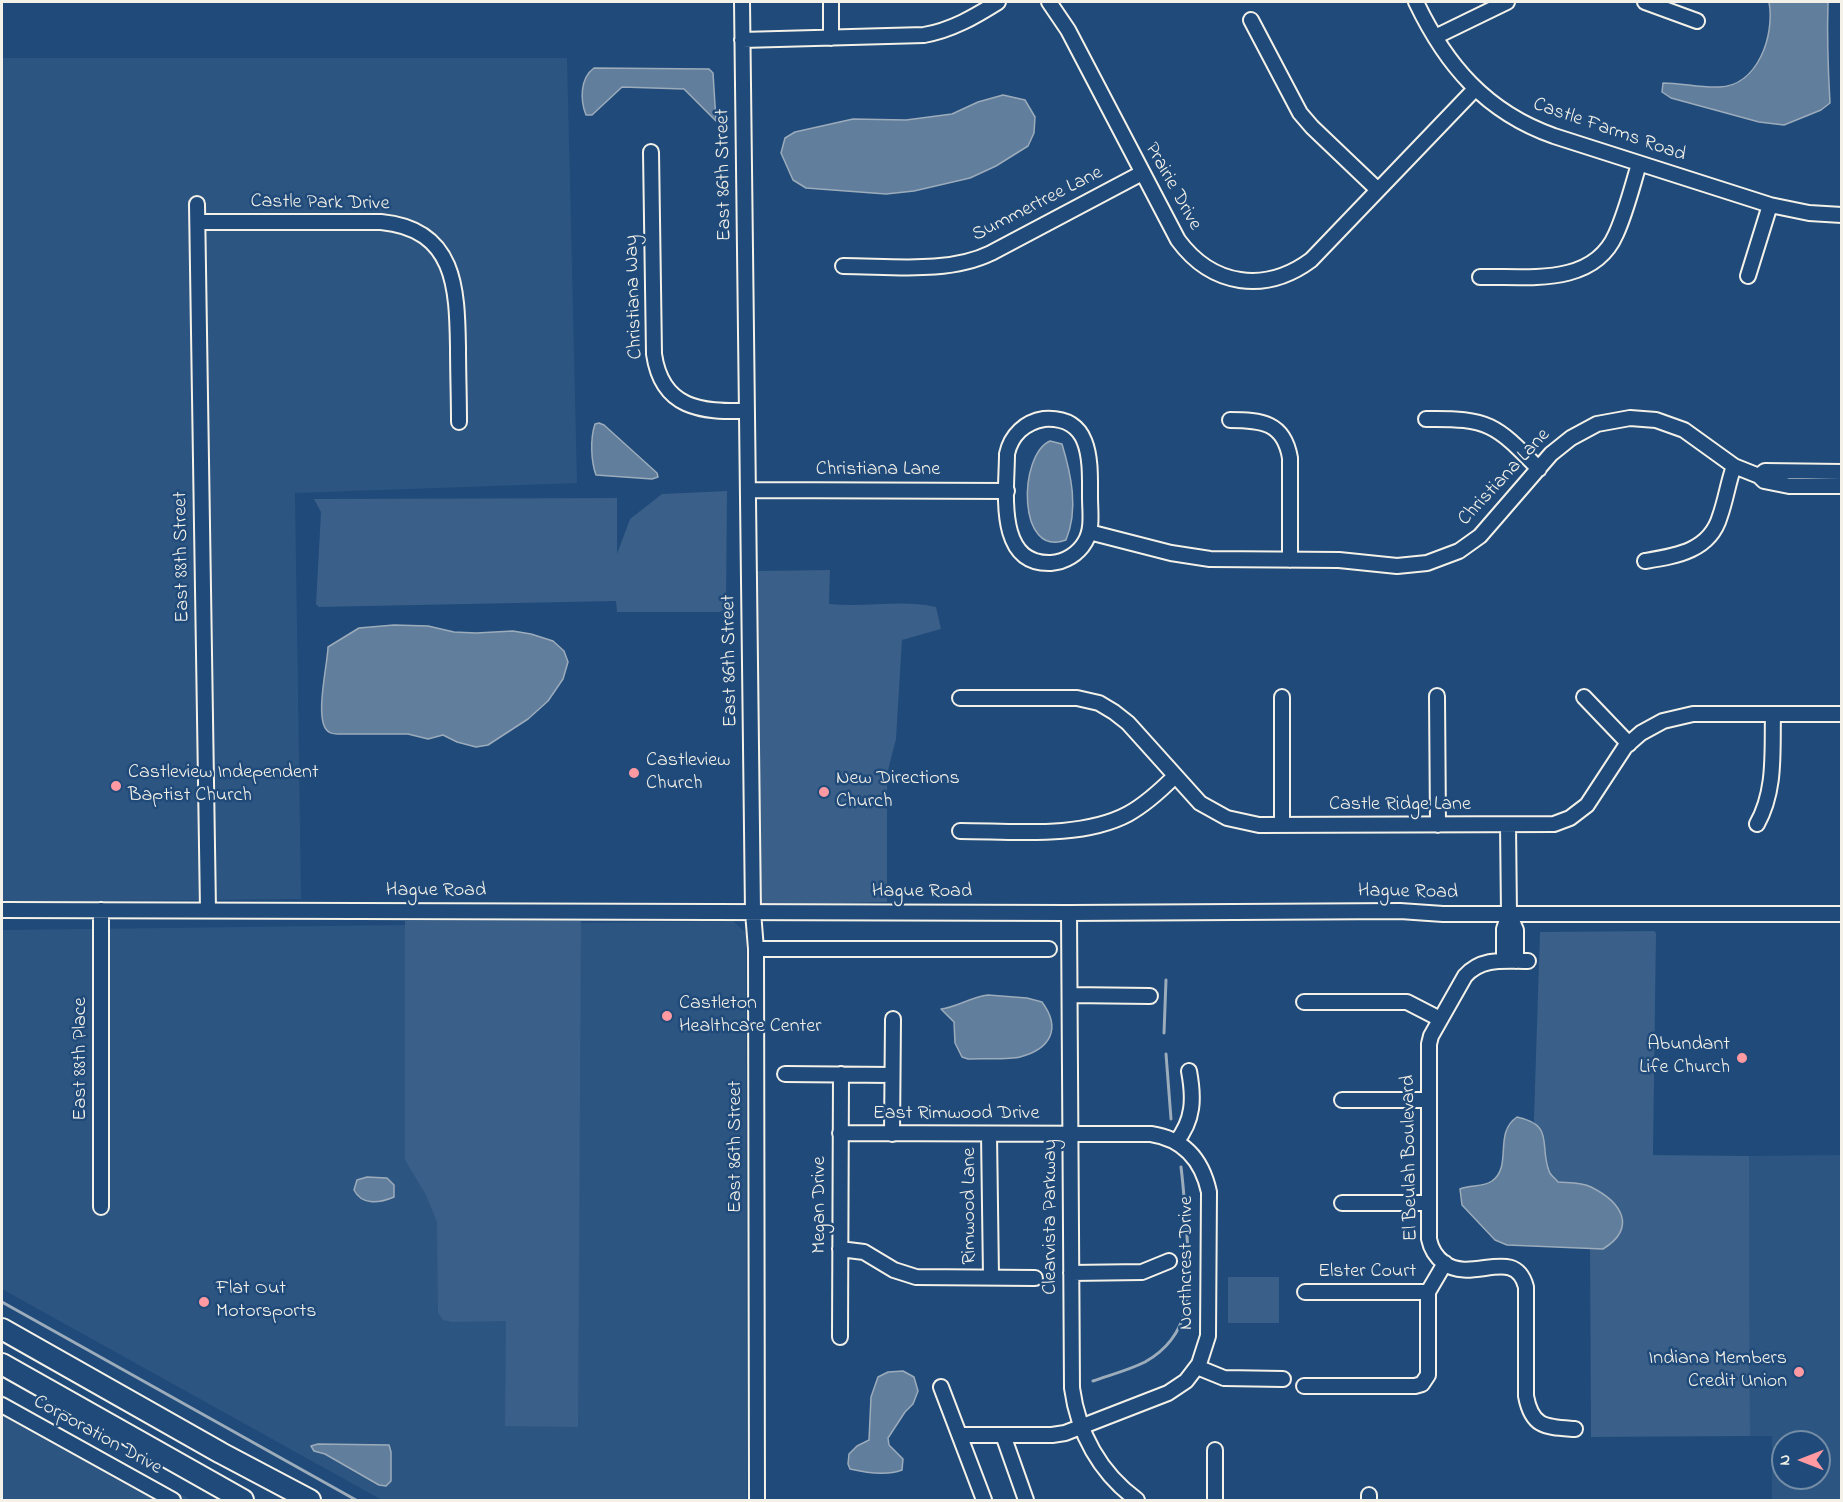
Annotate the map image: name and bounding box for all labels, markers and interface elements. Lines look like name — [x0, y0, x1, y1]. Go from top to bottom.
street label: Castle Farms Road — [1529, 94, 1689, 168]
street label: East 86th Street — [712, 108, 738, 242]
street label: Prairie Drive — [1138, 139, 1206, 235]
street label: Summertree Lane — [969, 162, 1107, 248]
street label: Castle Park Drive — [250, 191, 390, 217]
street label: Christiana Way — [621, 234, 649, 360]
street label: Christiana Lane — [1454, 424, 1556, 532]
street label: Christiana Lane — [816, 459, 940, 483]
street label: East 88th Street — [170, 491, 196, 623]
street label: East 86th Street — [718, 594, 744, 728]
place label: Castleview Church — [646, 750, 730, 797]
place label: Castleview Independent Baptist Church — [128, 762, 319, 809]
marker: Castleview Church — [627, 766, 641, 780]
place label: New Directions Church — [836, 768, 960, 815]
marker: Castleview Independent Baptist Church — [109, 779, 123, 793]
marker: New Directions Church — [817, 785, 831, 799]
street label: Castle Ridge Lane — [1329, 794, 1471, 818]
street label: Hague Road — [386, 880, 486, 904]
street label: Hague Road — [1358, 880, 1458, 906]
street label: Hague Road — [872, 881, 972, 905]
place label: Castleton Healthcare Center — [679, 993, 821, 1040]
street label: East 88th Place — [70, 997, 94, 1121]
marker: Castleton Healthcare Center — [660, 1009, 674, 1023]
place label: Abundant Life Church — [1639, 1034, 1730, 1081]
marker: Abundant Life Church — [1735, 1051, 1749, 1065]
street label: El Beulah Boulevard — [1398, 1075, 1424, 1241]
street label: East 86th Street — [725, 1081, 749, 1213]
street label: East Rimwood Drive — [873, 1103, 1039, 1127]
street label: Clearvista Parkway — [1040, 1139, 1064, 1295]
street label: Rimwood Lane — [959, 1147, 983, 1265]
street label: Megan Drive — [809, 1156, 833, 1254]
street label: Northcrest Drive — [1176, 1196, 1200, 1330]
street label: Elster Court — [1318, 1261, 1416, 1285]
place label: Flat Out Motorsports — [216, 1278, 316, 1325]
marker: Flat Out Motorsports — [197, 1295, 211, 1309]
place label: Indiana Members Credit Union — [1649, 1348, 1787, 1395]
marker: Indiana Members Credit Union — [1792, 1365, 1806, 1379]
street label: Corporation Drive — [29, 1391, 165, 1481]
north arrow — [1771, 1430, 1831, 1490]
text: N — [1773, 1455, 1797, 1465]

